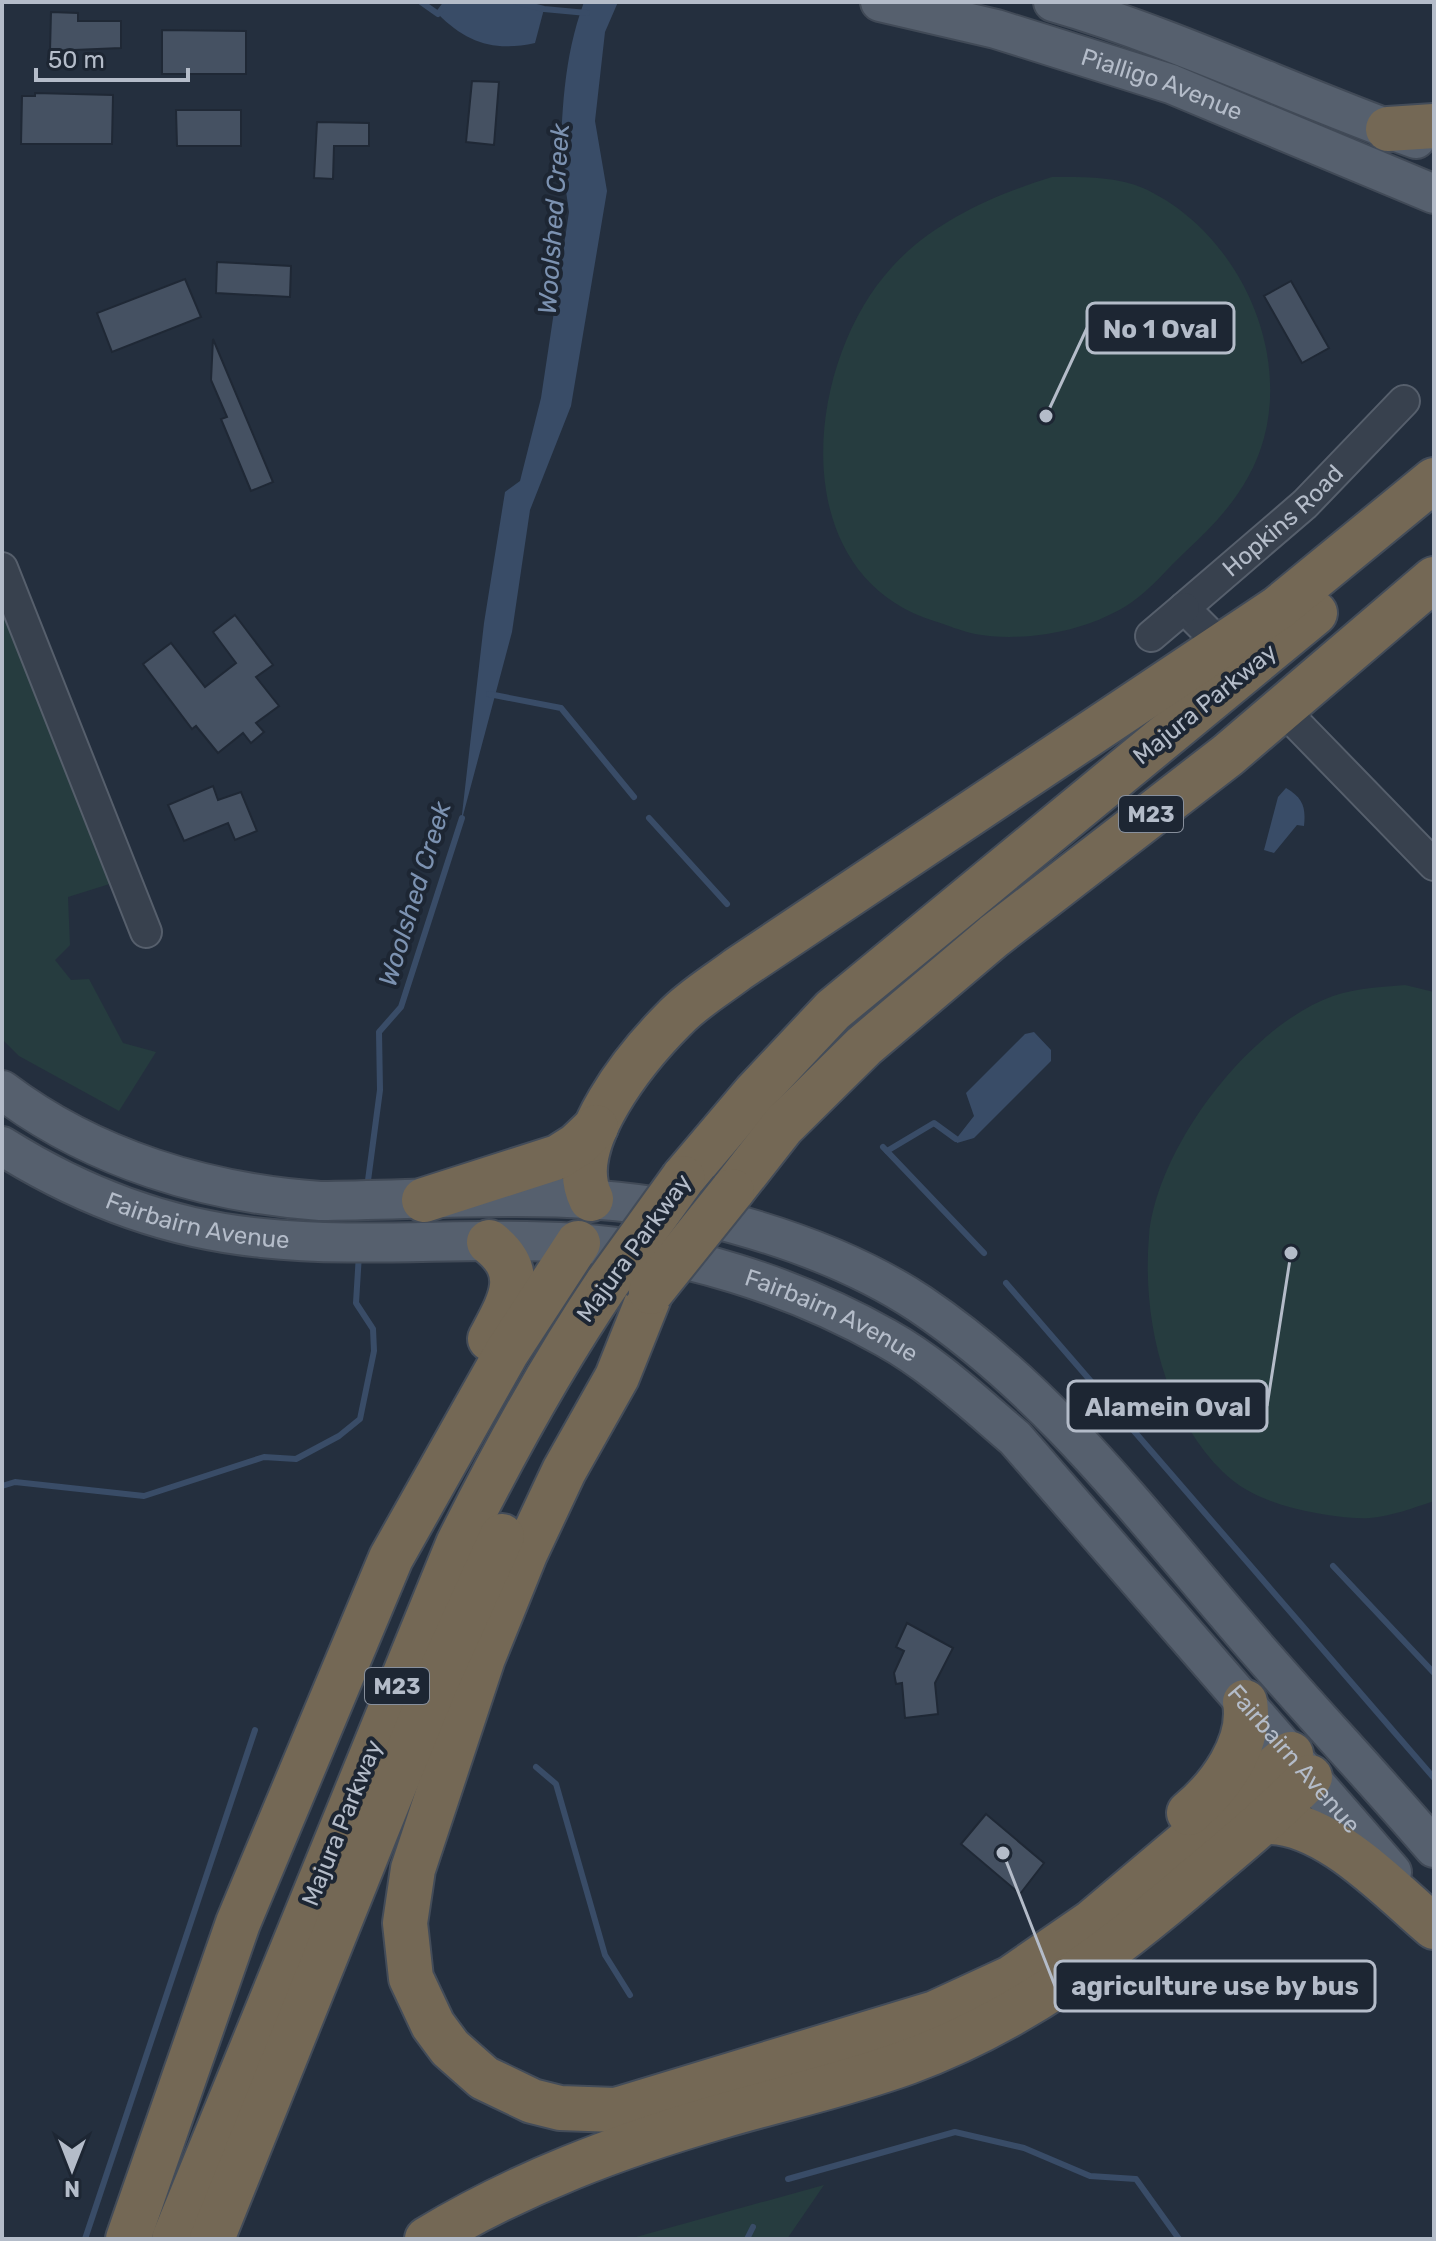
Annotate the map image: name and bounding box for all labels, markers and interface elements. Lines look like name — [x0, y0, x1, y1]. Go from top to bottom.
scale bar — [36, 32, 188, 82]
street label: Pialligo Avenue — [1078, 43, 1247, 126]
text: 50 m — [48, 46, 105, 74]
water label: Woolshed Creek — [532, 122, 576, 316]
callout: No 1 Oval — [1087, 303, 1234, 353]
text: No 1 Oval — [1103, 314, 1217, 345]
street label: Hopkins Road — [1217, 459, 1349, 583]
street label: Majura Parkway — [1128, 638, 1282, 770]
road number: M23 — [1119, 796, 1183, 832]
water label: Woolshed Creek — [372, 797, 458, 990]
street label: Majura Parkway — [571, 1169, 697, 1327]
street label: Fairbairn Avenue — [102, 1187, 291, 1254]
street label: Fairbairn Avenue — [741, 1263, 923, 1368]
callout: Alamein Oval — [1068, 1381, 1267, 1431]
text: Alamein Oval — [1085, 1392, 1251, 1423]
road number: M23 — [365, 1668, 429, 1704]
street label: Fairbairn Avenue — [1222, 1679, 1366, 1839]
street label: Majura Parkway — [296, 1736, 388, 1910]
callout: agriculture use by bus — [1055, 1961, 1375, 2011]
text: agriculture use by bus — [1071, 1971, 1359, 2002]
north arrow — [32, 2129, 112, 2209]
text: N — [64, 2175, 80, 2202]

